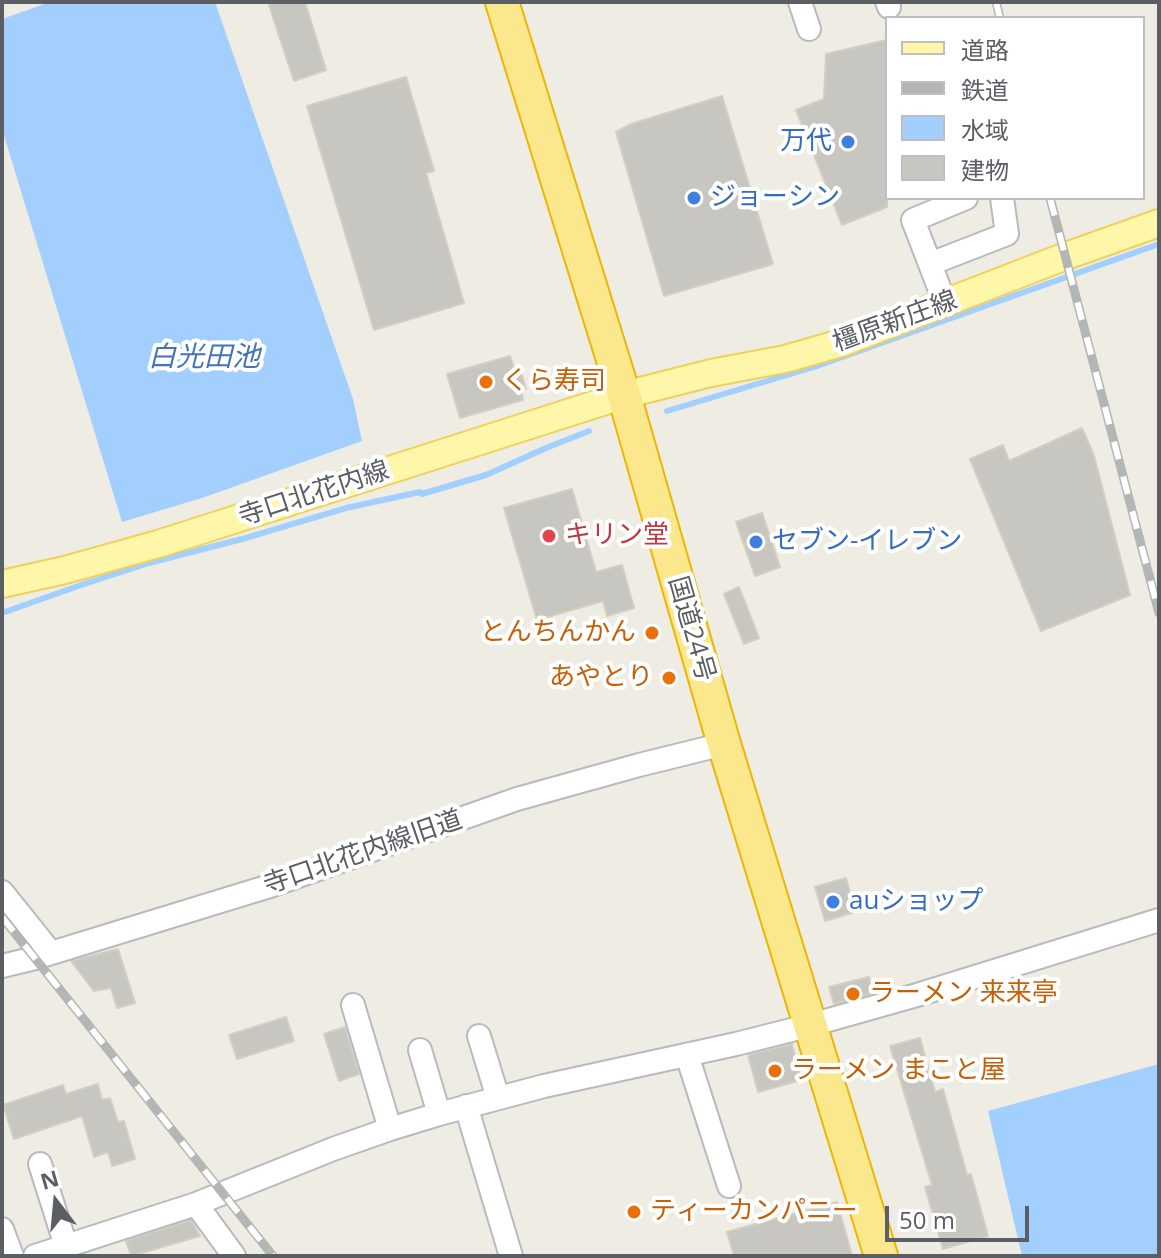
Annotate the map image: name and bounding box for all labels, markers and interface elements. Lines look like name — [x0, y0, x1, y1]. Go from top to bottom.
legend — [885, 16, 1145, 200]
text: 道路 — [961, 33, 1009, 66]
text: 鉄道 — [961, 73, 1009, 106]
text: 水域 — [961, 113, 1009, 146]
place label: 万代 — [780, 126, 832, 158]
marker: 万代 — [839, 133, 857, 151]
text: 建物 — [961, 153, 1009, 186]
place label: ジョーシン — [710, 182, 840, 214]
marker: ジョーシン — [685, 189, 703, 207]
street label: 橿原新庄線 — [829, 285, 961, 359]
water label: 白光田池 — [148, 341, 260, 375]
place label: くら寿司 — [502, 366, 606, 398]
marker: くら寿司 — [477, 373, 495, 391]
street label: 寺口北花内線 — [235, 455, 393, 533]
place label: キリン堂 — [565, 520, 669, 552]
place label: セブン-イレブン — [772, 526, 962, 558]
marker: キリン堂 — [540, 527, 558, 545]
marker: セブン-イレブン — [747, 533, 765, 551]
street label: 国道24号 — [661, 573, 721, 685]
place label: とんちんかん — [480, 617, 636, 649]
marker: とんちんかん — [643, 624, 661, 642]
place label: あやとり — [549, 662, 653, 694]
marker: あやとり — [660, 669, 678, 687]
street label: 寺口北花内線旧道 — [260, 804, 466, 902]
place label: auショップ — [849, 886, 983, 918]
marker: auショップ — [824, 893, 842, 911]
place label: ラーメン 来来亭 — [869, 978, 1058, 1010]
marker: ラーメン 来来亭 — [844, 985, 862, 1003]
place label: ラーメン まこと屋 — [791, 1055, 1006, 1087]
marker: ラーメン まこと屋 — [766, 1062, 784, 1080]
north arrow — [16, 1162, 96, 1242]
text: N — [37, 1162, 62, 1196]
scale bar — [889, 1190, 1033, 1240]
place label: ティーカンパニー — [650, 1196, 858, 1228]
marker: ティーカンパニー — [625, 1203, 643, 1221]
text: 50 m — [899, 1203, 955, 1236]

